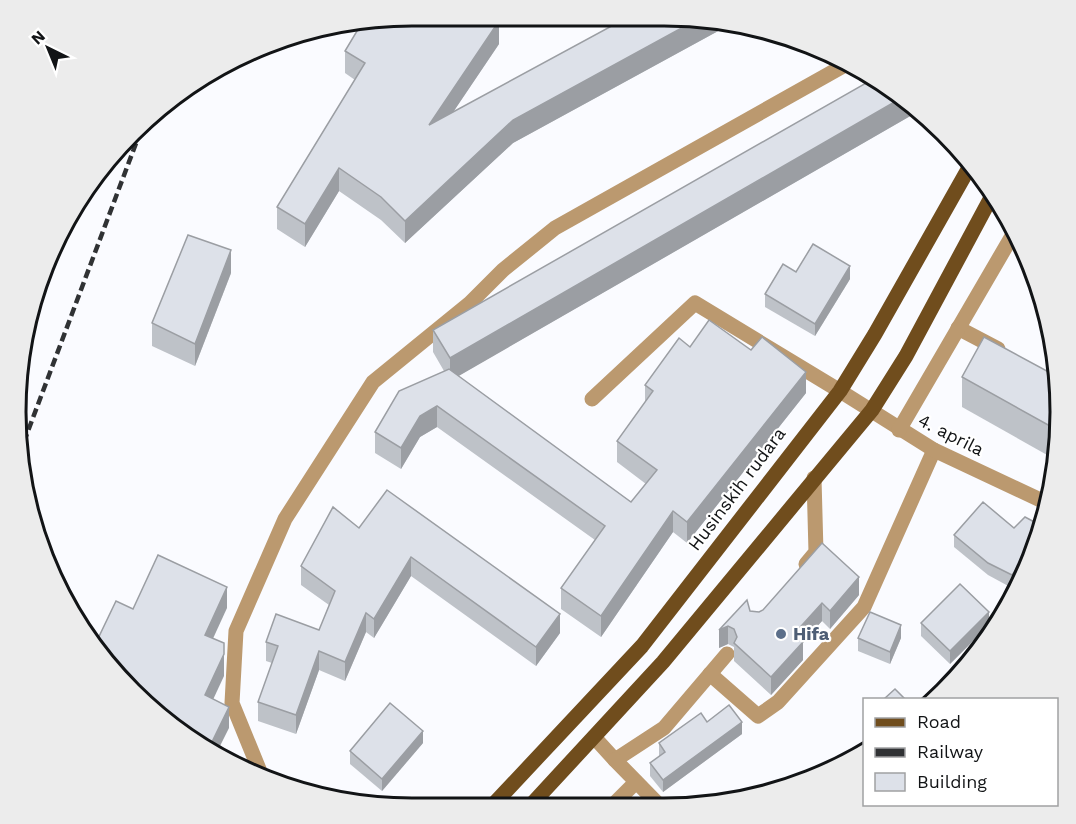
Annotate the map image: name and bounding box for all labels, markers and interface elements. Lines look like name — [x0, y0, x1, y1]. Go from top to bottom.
north arrow — [18, 18, 78, 78]
text: N — [27, 26, 49, 48]
street label: 4. aprila — [915, 409, 988, 460]
street label: Husinskih rudara — [684, 423, 790, 554]
place label: Hifa — [793, 623, 830, 644]
marker: Hifa — [774, 627, 788, 641]
legend — [863, 698, 1058, 806]
text: Road — [917, 711, 961, 732]
text: Railway — [917, 741, 984, 762]
text: Building — [917, 771, 987, 792]

